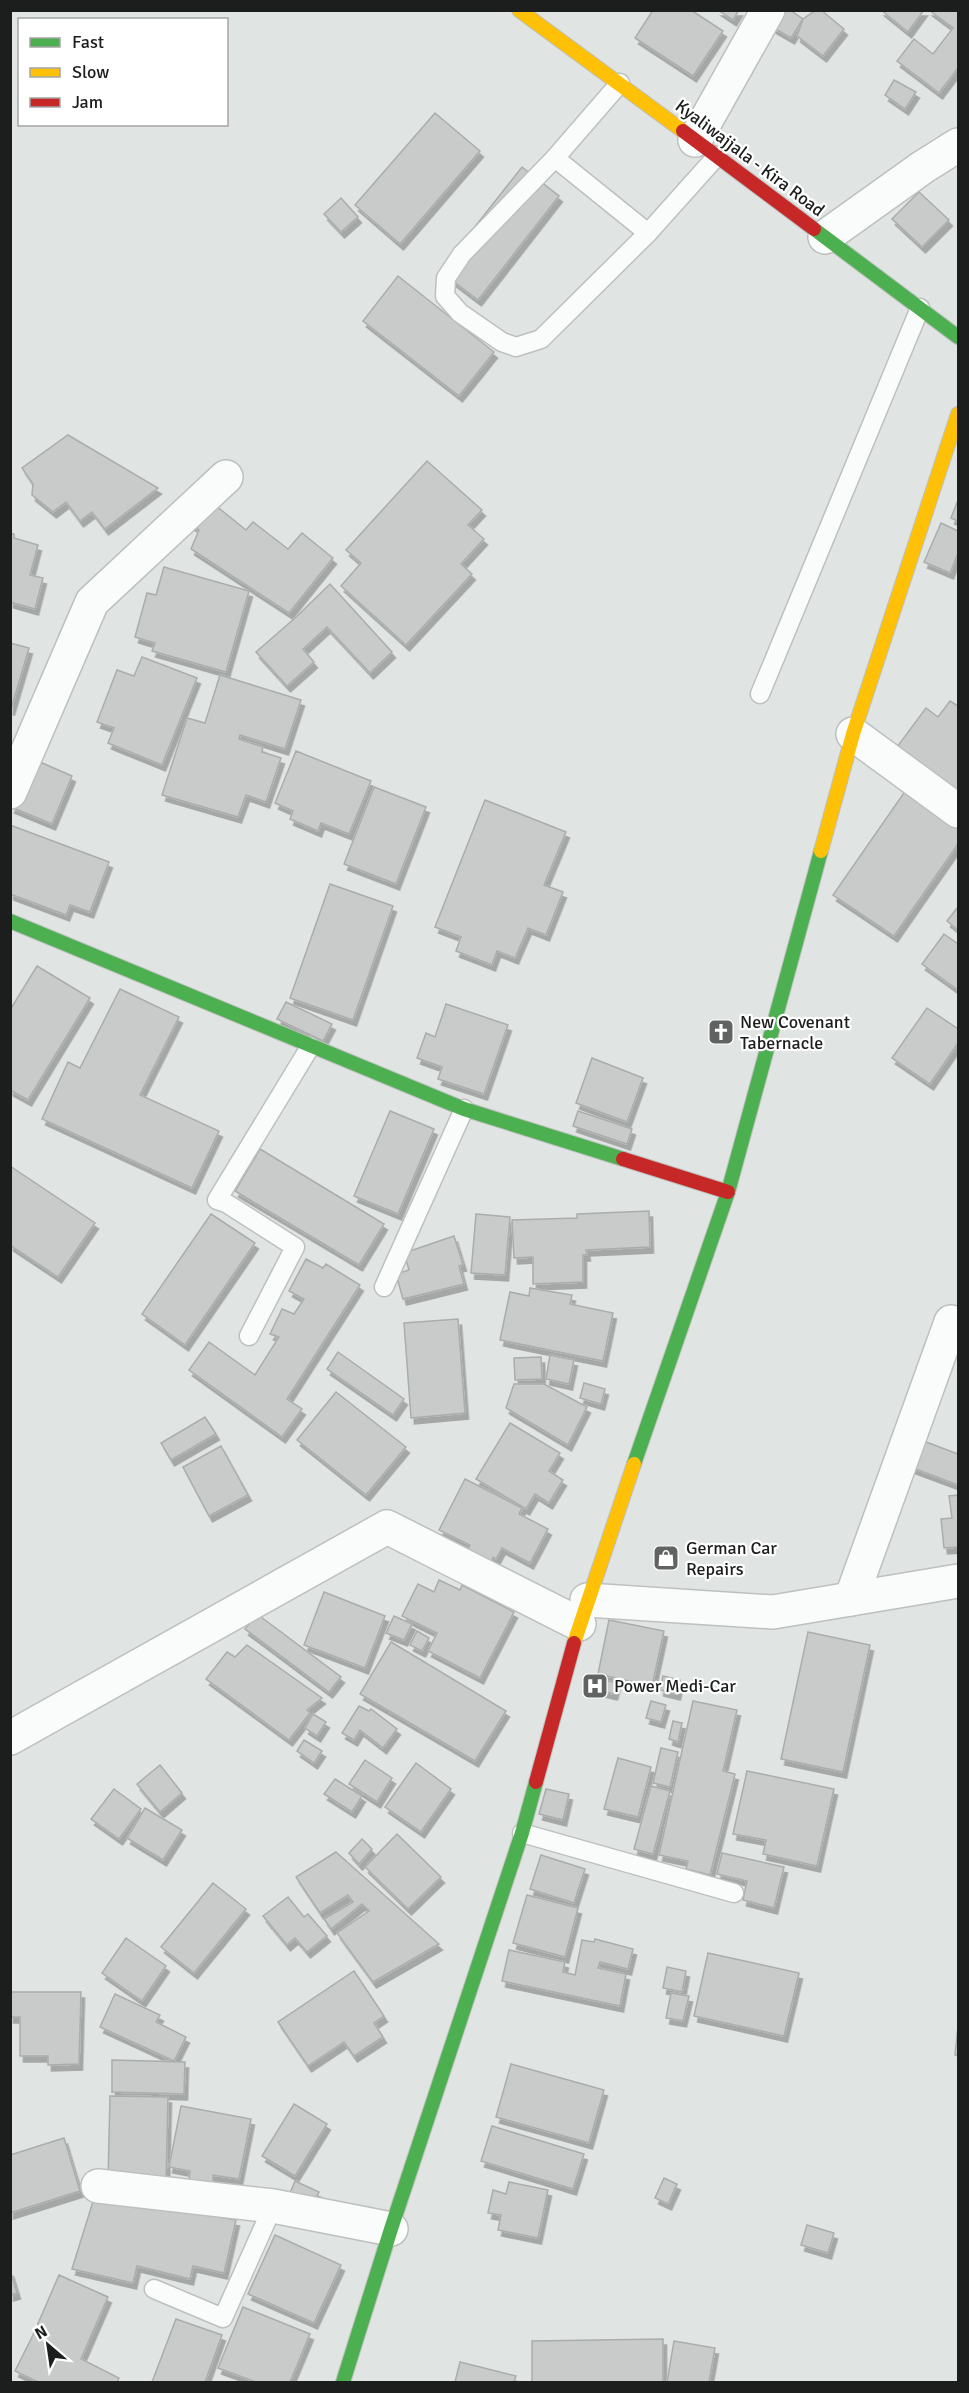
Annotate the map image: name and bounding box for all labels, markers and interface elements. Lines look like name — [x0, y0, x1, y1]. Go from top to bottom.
legend — [18, 18, 228, 126]
text: Fast — [72, 31, 104, 53]
text: Slow — [72, 61, 109, 83]
text: Jam — [72, 91, 103, 113]
street label: Kyaliwajjala - Kira Road — [671, 95, 829, 221]
place label: New Covenant Tabernacle — [740, 1011, 850, 1054]
church icon: New Covenant Tabernacle — [706, 1017, 736, 1047]
place label: German Car Repairs — [686, 1537, 777, 1580]
shop icon: German Car Repairs — [651, 1543, 681, 1573]
hospital icon: Power Medi-Car — [580, 1671, 610, 1701]
place label: Power Medi-Car — [614, 1675, 736, 1697]
north arrow — [18, 2315, 78, 2375]
text: N — [31, 2321, 51, 2344]

